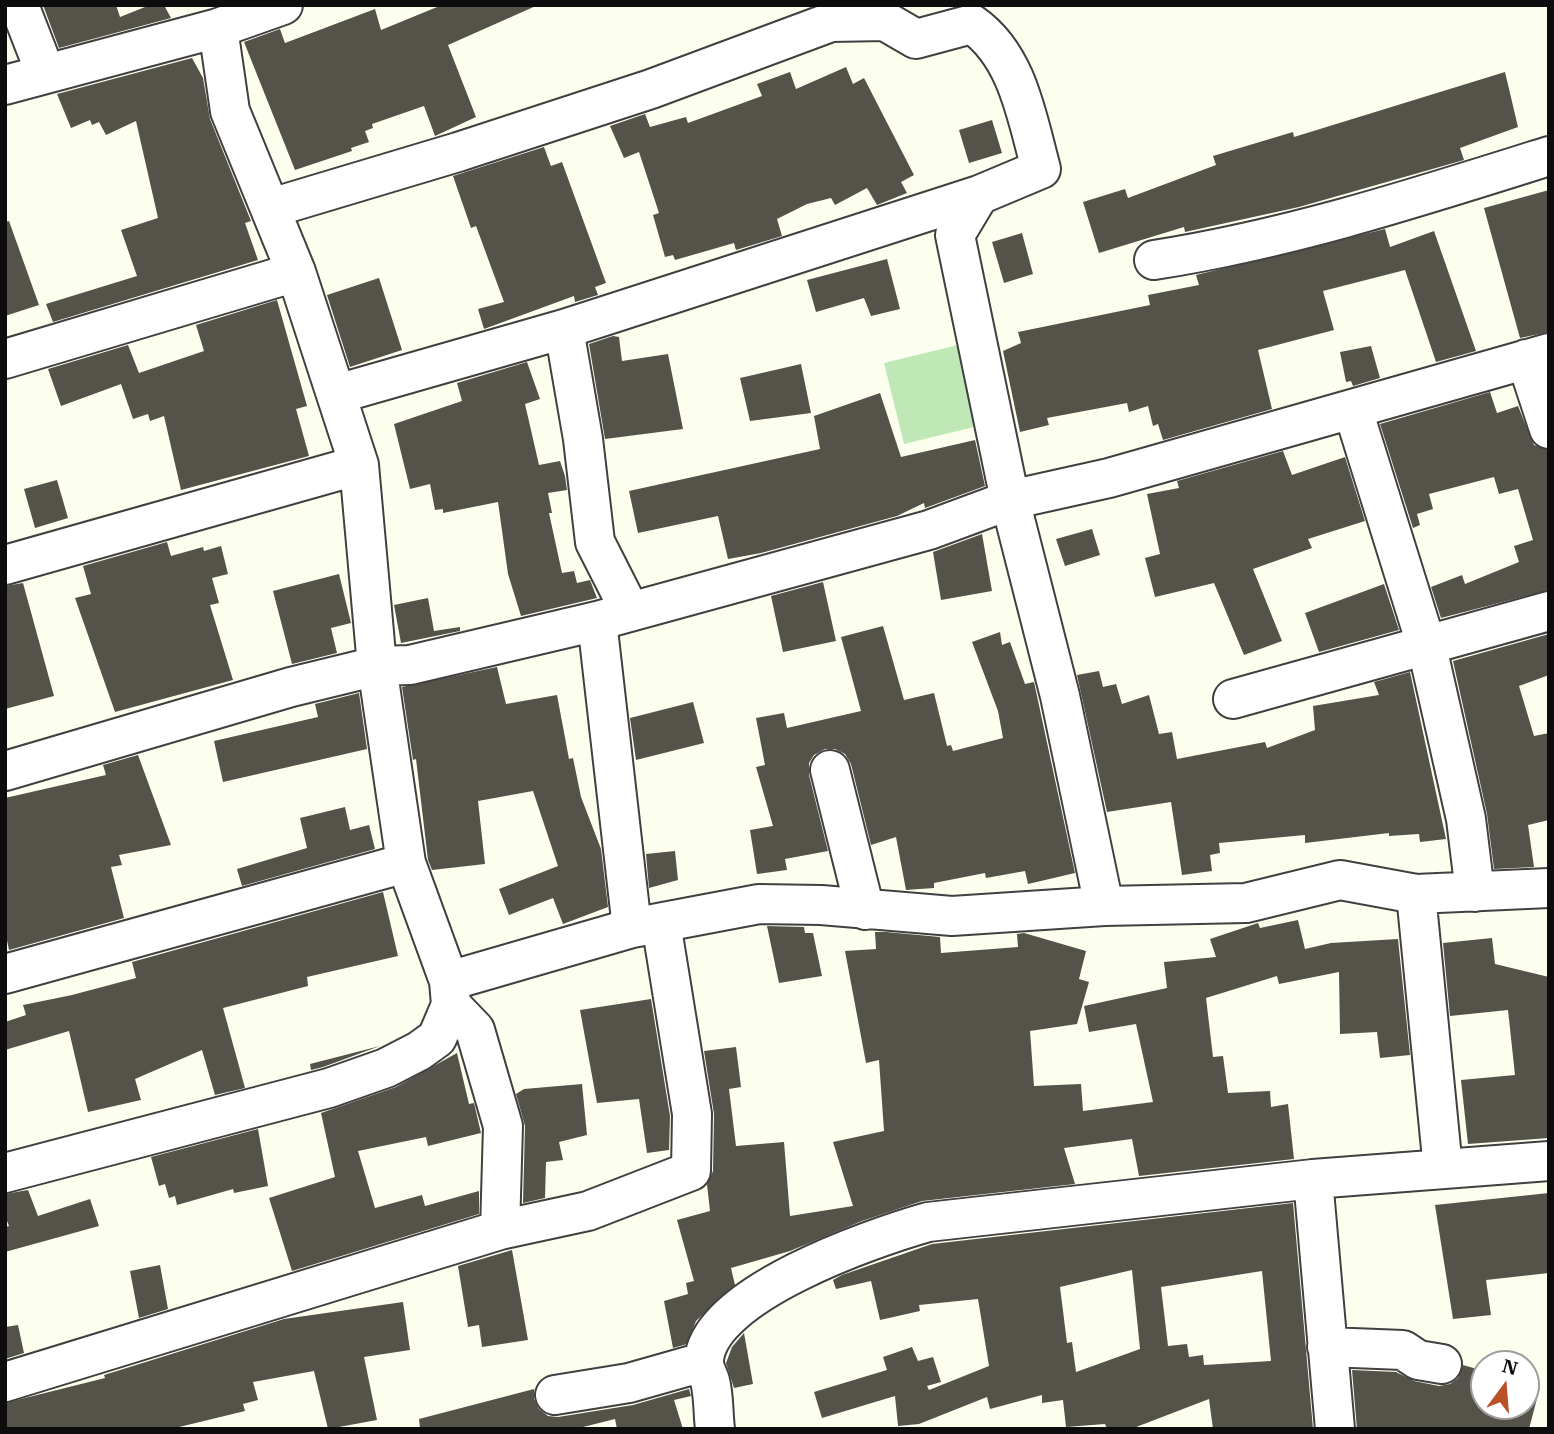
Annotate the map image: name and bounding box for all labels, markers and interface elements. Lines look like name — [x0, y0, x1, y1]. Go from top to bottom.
north arrow — [1470, 1350, 1540, 1420]
text: N — [1500, 1353, 1521, 1380]

